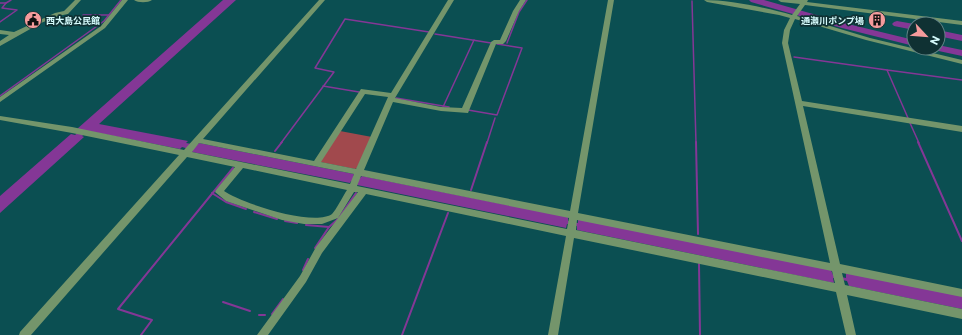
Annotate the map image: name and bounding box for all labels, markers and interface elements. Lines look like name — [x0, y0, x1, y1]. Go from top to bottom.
public building icon: 西大島公民館 — [23, 10, 43, 30]
building icon: 通瀬川ポンプ場 — [867, 10, 887, 30]
place label: 西大島公民館 — [46, 15, 100, 26]
place label: 通瀬川ポンプ場 — [800, 15, 864, 26]
north arrow — [906, 16, 946, 56]
text: N — [928, 34, 943, 47]

